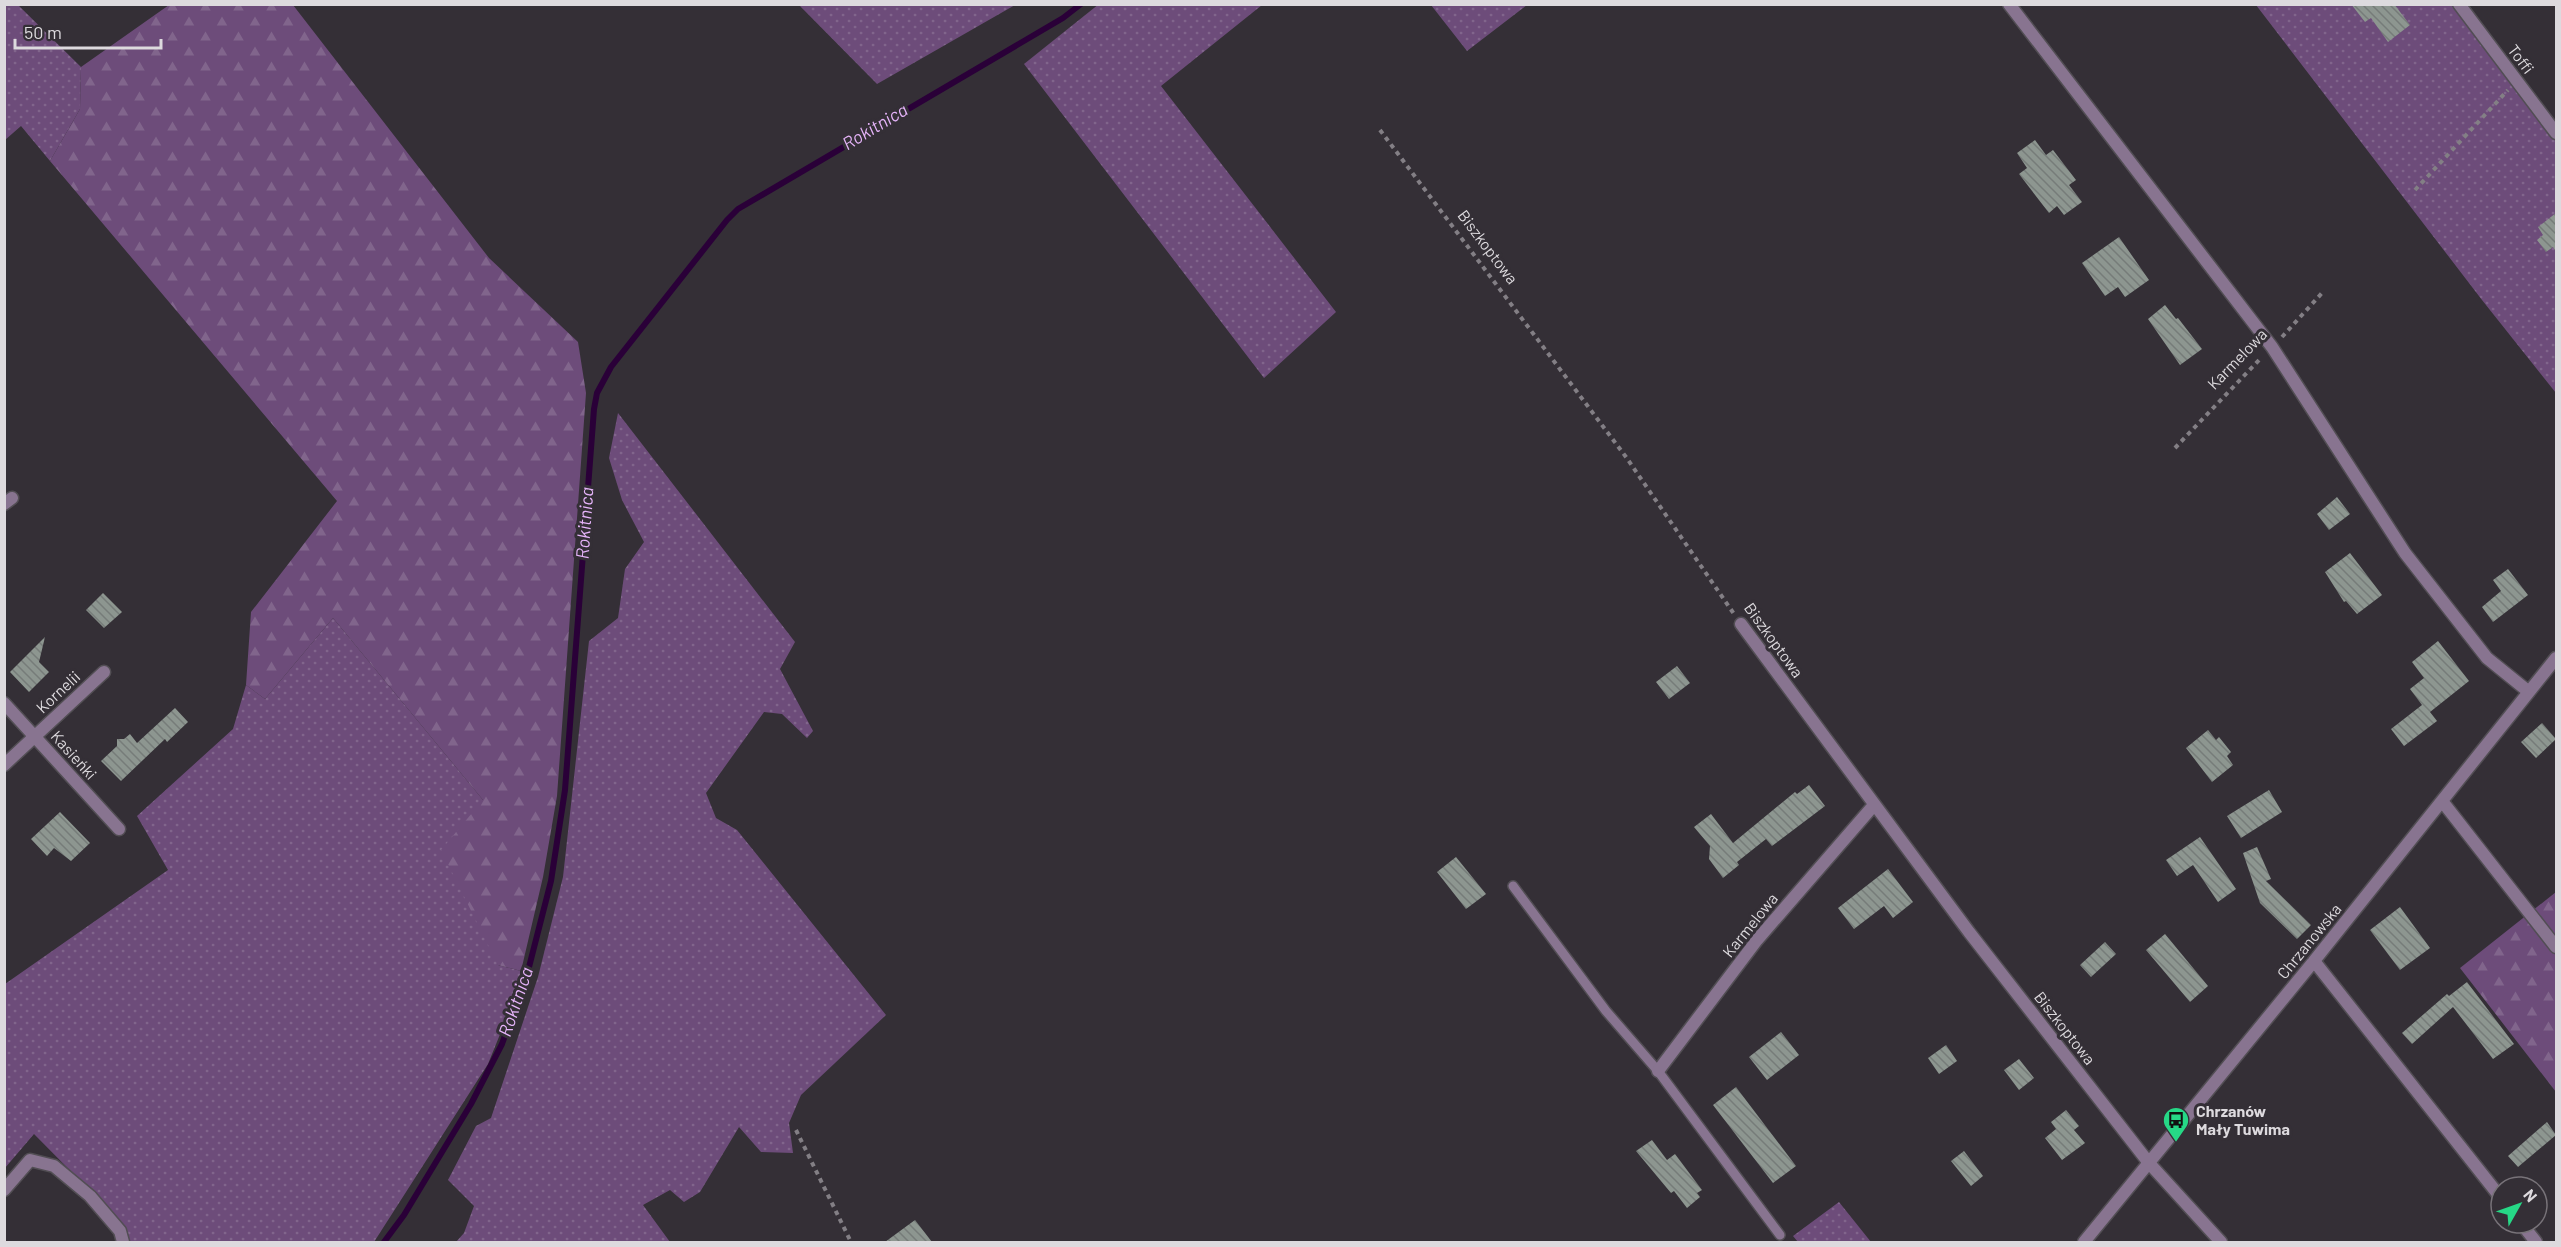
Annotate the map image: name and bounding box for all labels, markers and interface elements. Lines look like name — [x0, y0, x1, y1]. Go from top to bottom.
scale bar — [15, 12, 160, 50]
text: 50 m — [24, 21, 62, 43]
street label: Toffi — [2504, 40, 2539, 77]
water label: Rokitnica — [838, 98, 911, 154]
street label: Biszkoptowa — [1454, 206, 1522, 287]
street label: Karmelowa — [2203, 324, 2270, 393]
water label: Rokitnica — [571, 486, 597, 560]
street label: Biszkoptowa — [1741, 599, 1808, 681]
street label: Kornelii — [32, 667, 84, 717]
street label: Kasieńki — [48, 726, 101, 783]
street label: Karmelowa — [1718, 889, 1781, 961]
street label: Chrzanowska — [2273, 899, 2345, 982]
water label: Rokitnica — [493, 964, 537, 1039]
street label: Biszkoptowa — [2031, 987, 2100, 1068]
place label: Chrzanów Mały Tuwima — [2196, 1101, 2290, 1138]
bus stop icon: Chrzanów Mały Tuwima — [2161, 1105, 2191, 1143]
north arrow — [2489, 1175, 2549, 1235]
text: N — [2520, 1185, 2542, 1205]

